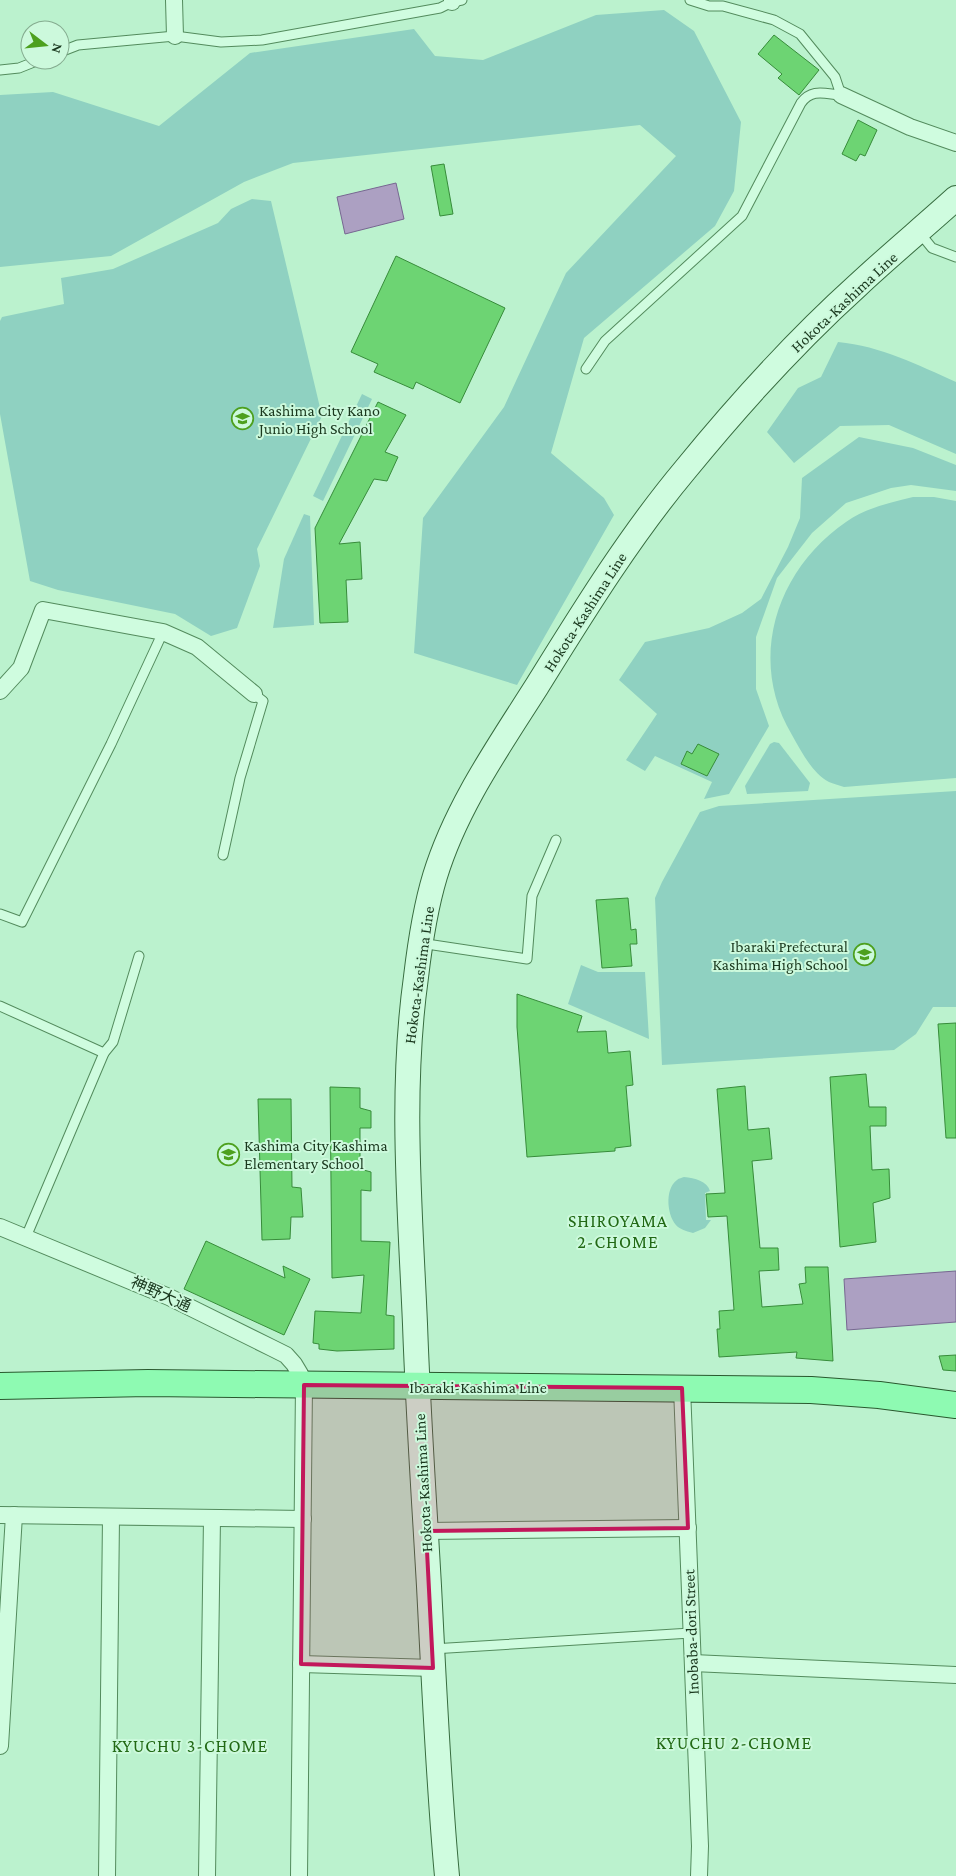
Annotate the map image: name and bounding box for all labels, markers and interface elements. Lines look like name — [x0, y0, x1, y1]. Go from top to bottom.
north arrow — [20, 20, 70, 70]
text: N — [48, 42, 67, 56]
street label: Hokota-Kashima Line — [787, 248, 901, 356]
place label: Kashima City Kano Junio High School — [257, 402, 380, 438]
school or university icon: Kashima City Kano Junio High School — [231, 407, 255, 431]
street label: Hokota-Kashima Line — [540, 549, 630, 675]
street label: Hokota-Kashima Line — [401, 905, 437, 1045]
place label: Ibaraki Prefectural Kashima High School — [713, 938, 848, 974]
school or university icon: Ibaraki Prefectural Kashima High School — [852, 943, 876, 967]
place label: Kashima City Kashima Elementary School — [244, 1137, 388, 1173]
school or university icon: Kashima City Kashima Elementary School — [216, 1142, 240, 1166]
district label: SHIROYAMA 2-CHOME — [568, 1211, 668, 1252]
street label: 神野大通 — [128, 1273, 194, 1315]
street label: Ibaraki-Kashima Line — [409, 1379, 547, 1396]
street label: Hokota-Kashima Line — [411, 1413, 435, 1553]
street label: Inobaba-dori Street — [680, 1568, 702, 1695]
district label: KYUCHU 2-CHOME — [656, 1733, 812, 1753]
district label: KYUCHU 3-CHOME — [112, 1736, 268, 1756]

